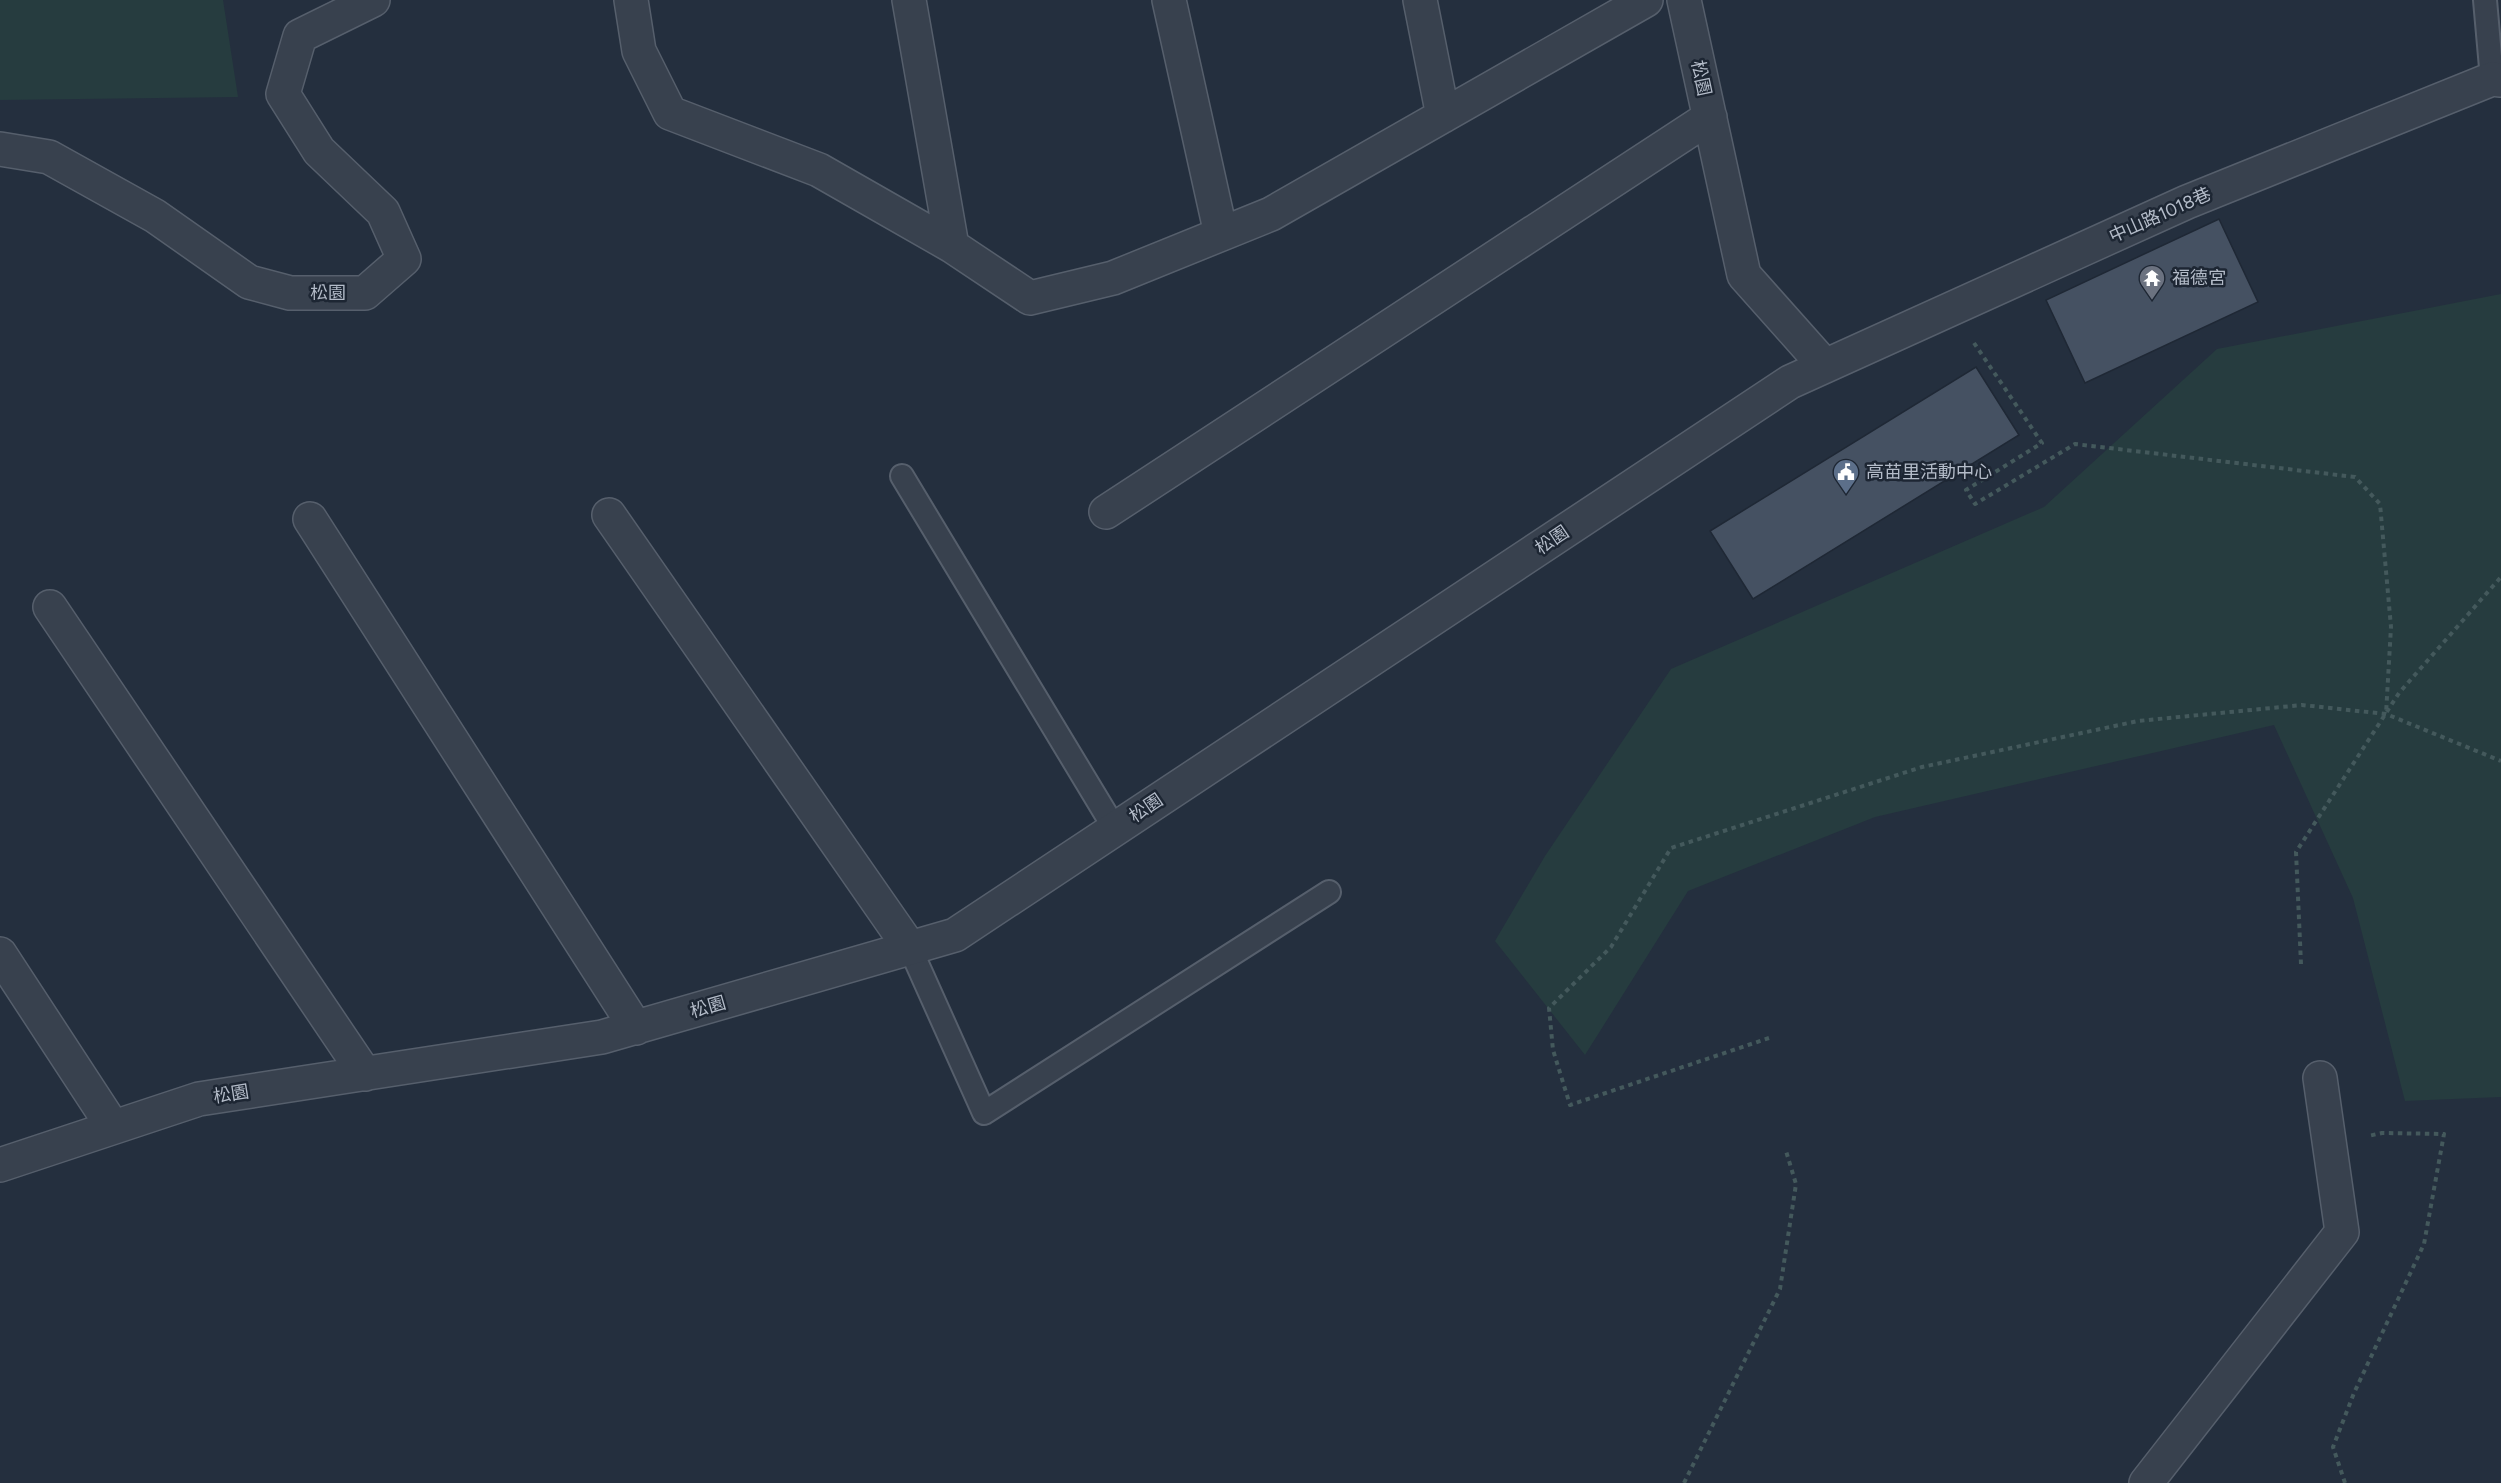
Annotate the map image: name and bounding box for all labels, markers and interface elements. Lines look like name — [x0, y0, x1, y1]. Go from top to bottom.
street label: 松園 — [1686, 58, 1716, 98]
street label: 中山路1018巷 — [2106, 183, 2214, 247]
temple icon: 福德宮 — [2137, 263, 2167, 301]
place label: 福德宮 — [2172, 267, 2226, 289]
street label: 松園 — [310, 282, 346, 304]
public building icon: 高苗里活動中心 — [1831, 457, 1861, 495]
place label: 高苗里活動中心 — [1866, 461, 1992, 483]
street label: 松園 — [1531, 521, 1573, 559]
street label: 松園 — [1125, 789, 1167, 827]
street label: 松園 — [688, 991, 728, 1023]
street label: 松園 — [212, 1080, 250, 1108]

